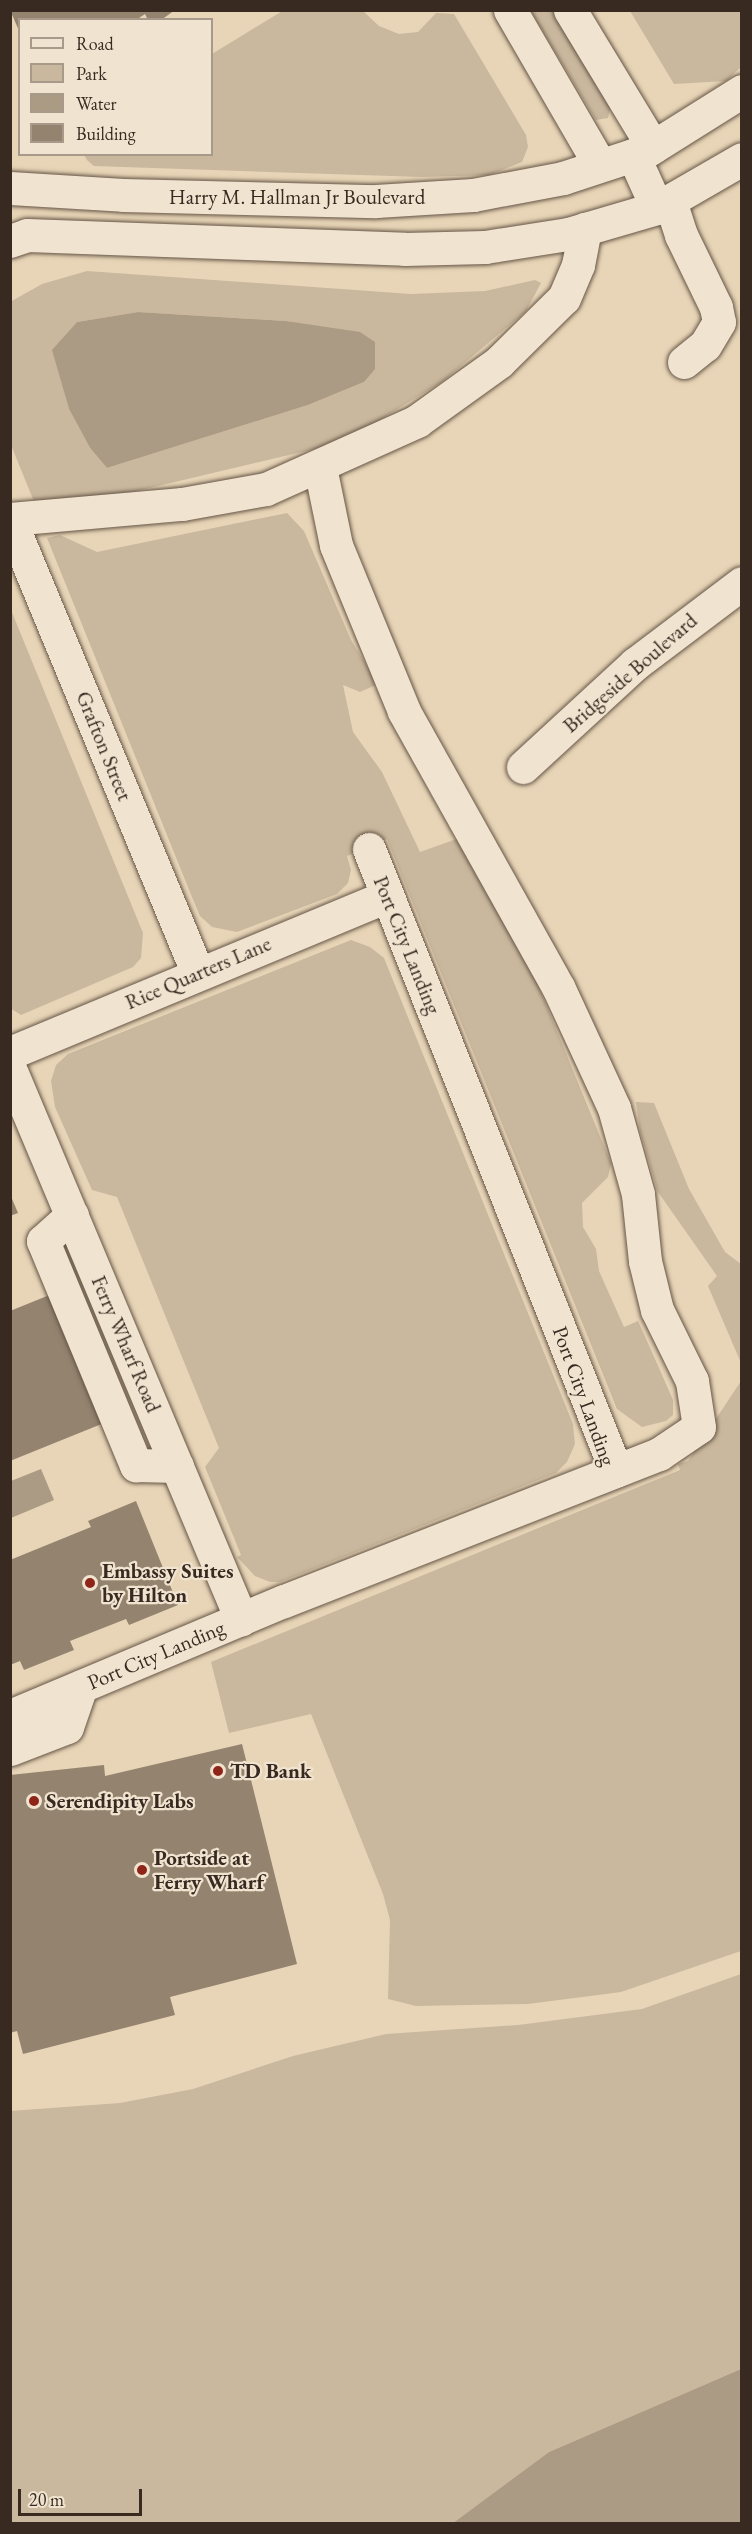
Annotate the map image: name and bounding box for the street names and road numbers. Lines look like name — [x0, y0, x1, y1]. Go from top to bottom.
street label: Harry M. Hallman Jr Boulevard — [169, 184, 425, 210]
street label: Bridgeside Boulevard — [558, 608, 702, 738]
street label: Grafton Street — [71, 688, 137, 804]
street label: Port City Landing — [368, 872, 446, 1018]
street label: Rice Quarters Lane — [121, 931, 275, 1015]
street label: Ferry Wharf Road — [86, 1272, 166, 1416]
street label: Port City Landing — [547, 1323, 621, 1469]
street label: Port City Landing — [84, 1615, 228, 1695]

